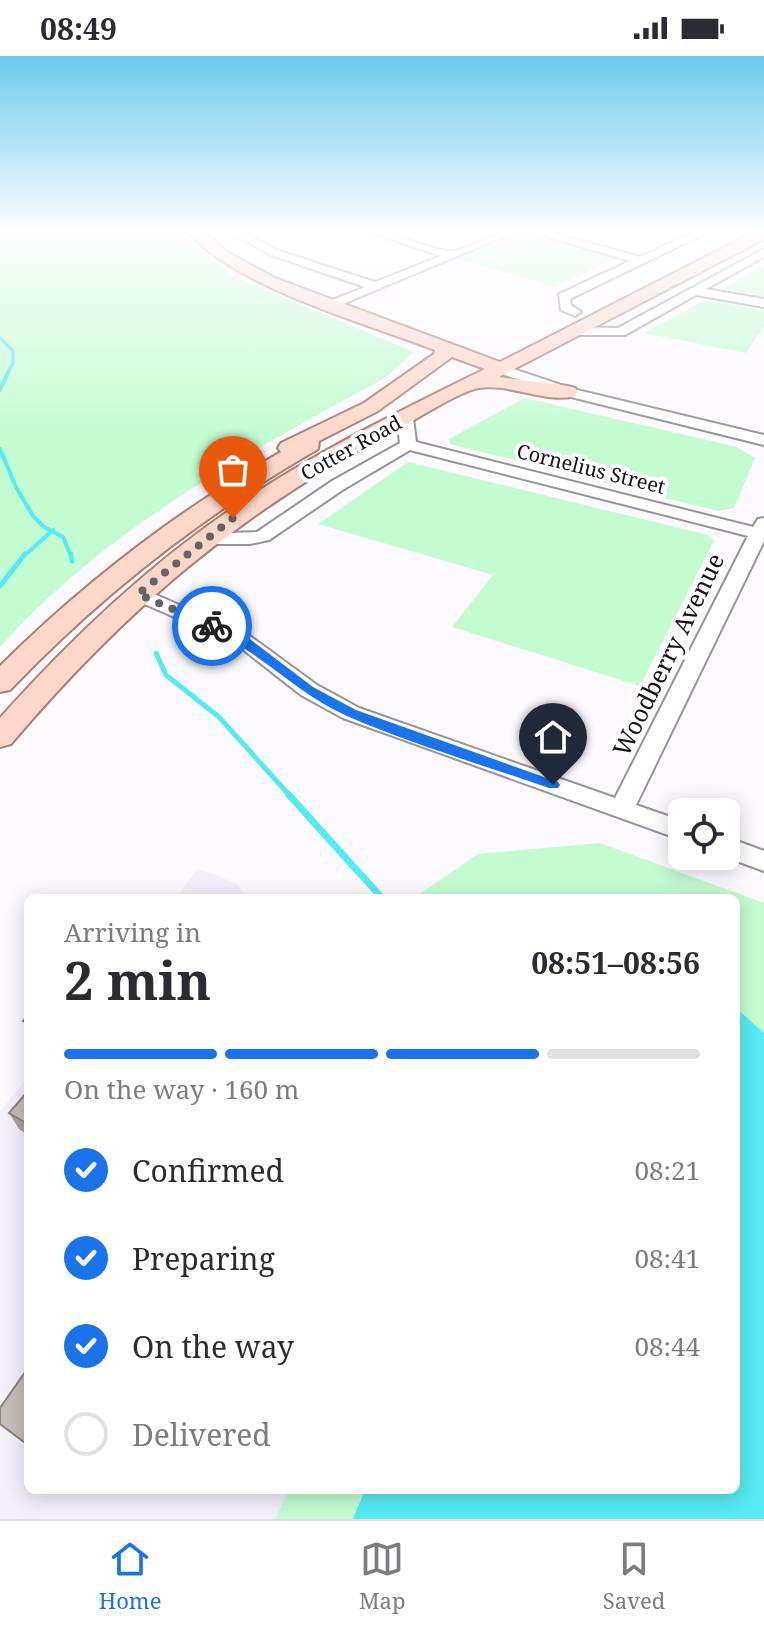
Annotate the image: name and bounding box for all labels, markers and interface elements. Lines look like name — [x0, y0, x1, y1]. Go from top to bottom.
text: 08:49 — [40, 8, 117, 49]
street label: Cotter Road — [295, 409, 406, 486]
pin — [199, 436, 267, 518]
street label: Cornelius Street — [514, 437, 668, 500]
icon: bag — [211, 448, 255, 492]
street label: Woodberry Avenue — [604, 547, 731, 761]
courier — [172, 586, 252, 666]
icon: bike — [190, 604, 234, 648]
pin — [519, 703, 587, 785]
icon: home — [531, 715, 575, 759]
map controls — [668, 798, 740, 870]
button: locate — [668, 798, 740, 870]
text: Arriving in — [64, 914, 201, 950]
text: 08:51–08:56 — [531, 942, 700, 983]
text: 2 min — [64, 944, 211, 1015]
text: On the way · 160 m — [64, 1071, 299, 1107]
icon: check — [64, 1148, 108, 1192]
text: Confirmed — [132, 1150, 284, 1191]
text: 08:21 — [634, 1152, 700, 1188]
icon: check — [64, 1236, 108, 1280]
text: Preparing — [132, 1238, 275, 1279]
text: 08:41 — [634, 1240, 700, 1276]
icon: check — [64, 1324, 108, 1368]
text: On the way — [132, 1326, 294, 1367]
text: 08:44 — [634, 1328, 700, 1364]
text: Delivered — [132, 1414, 271, 1455]
tab: Home — [99, 1537, 161, 1615]
tab: Map — [359, 1537, 405, 1615]
tab: Saved — [603, 1537, 665, 1615]

